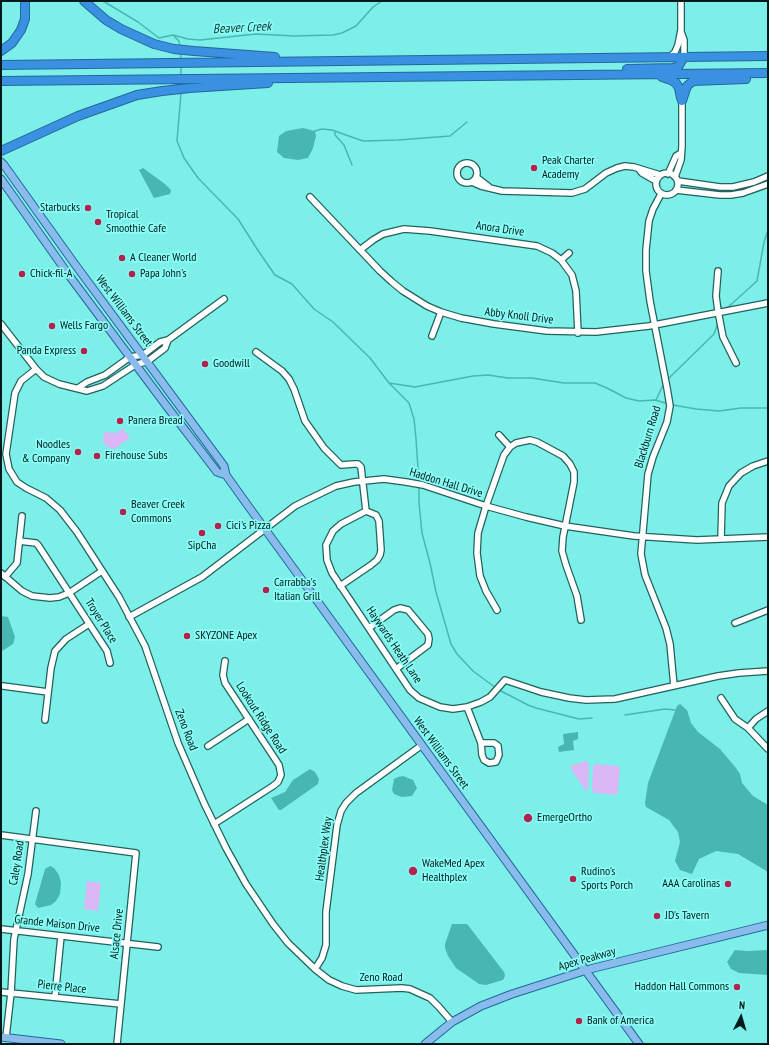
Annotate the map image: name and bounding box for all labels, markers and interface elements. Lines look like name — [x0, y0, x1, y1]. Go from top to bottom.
water label: Beaver Creek — [212, 19, 272, 37]
place label: Peak Charter Academy — [542, 154, 595, 182]
marker: Peak Charter Academy — [529, 163, 539, 173]
place label: Starbucks — [40, 201, 80, 215]
marker: Starbucks — [83, 203, 93, 213]
place label: Tropical Smoothie Cafe — [106, 208, 166, 236]
marker: Tropical Smoothie Cafe — [93, 217, 103, 227]
street label: Anora Drive — [475, 218, 525, 240]
place label: A Cleaner World — [130, 251, 196, 265]
marker: A Cleaner World — [117, 253, 127, 263]
place label: Chick-fil-A — [30, 267, 73, 281]
place label: Papa John's — [140, 267, 187, 281]
marker: Chick-fil-A — [17, 269, 27, 279]
marker: Papa John's — [127, 269, 137, 279]
street label: West Williams Street — [93, 273, 155, 349]
street label: Abby Knoll Drive — [484, 305, 554, 327]
place label: Wells Fargo — [60, 319, 108, 333]
marker: Wells Fargo — [47, 321, 57, 331]
place label: Panda Express — [17, 344, 76, 358]
marker: Panda Express — [79, 346, 89, 356]
place label: Goodwill — [213, 357, 250, 371]
marker: Goodwill — [200, 359, 210, 369]
street label: Blackburn Road — [632, 404, 664, 470]
place label: Panera Bread — [128, 414, 183, 428]
marker: Panera Bread — [115, 416, 125, 426]
place label: Noodles & Company — [22, 438, 70, 466]
marker: Noodles & Company — [73, 447, 83, 457]
place label: Firehouse Subs — [105, 449, 168, 463]
marker: Firehouse Subs — [92, 451, 102, 461]
street label: Haddon Hall Drive — [408, 465, 484, 501]
place label: Beaver Creek Commons — [131, 498, 185, 526]
marker: Beaver Creek Commons — [118, 507, 128, 517]
place label: Cici's Pizza — [226, 519, 271, 533]
marker: Cici's Pizza — [213, 521, 223, 531]
marker: SipCha — [197, 528, 207, 538]
place label: SipCha — [188, 539, 216, 553]
place label: Carrabba's Italian Grill — [274, 576, 320, 604]
marker: Carrabba's Italian Grill — [261, 585, 271, 595]
street label: Troyer Place — [82, 596, 120, 646]
street label: Haywards Heath Lane — [363, 604, 425, 686]
place label: SKYZONE Apex — [195, 629, 257, 643]
marker: SKYZONE Apex — [182, 631, 192, 641]
street label: Lookout Ridge Road — [233, 680, 289, 756]
street label: Zeno Road — [172, 707, 200, 753]
street label: West Williams Street — [410, 714, 472, 792]
place label: EmergeOrtho — [537, 811, 592, 825]
marker: EmergeOrtho — [522, 812, 534, 824]
street label: Healthplex Way — [312, 816, 336, 882]
street label: Caley Road — [6, 840, 28, 886]
place label: WakeMed Apex Healthplex — [422, 857, 485, 885]
marker: WakeMed Apex Healthplex — [407, 865, 419, 877]
place label: Rudino's Sports Porch — [581, 865, 633, 893]
marker: Rudino's Sports Porch — [568, 874, 578, 884]
place label: AAA Carolinas — [662, 877, 720, 891]
marker: AAA Carolinas — [723, 879, 733, 889]
street label: Alsace Drive — [107, 908, 127, 960]
place label: JD's Tavern — [665, 909, 709, 923]
marker: JD's Tavern — [652, 911, 662, 921]
street label: Grande Maison Drive — [14, 912, 100, 936]
street label: Apex Peakway — [557, 944, 617, 974]
street label: Zeno Road — [359, 971, 403, 985]
street label: Pierre Place — [37, 977, 87, 997]
place label: Haddon Hall Commons — [635, 980, 729, 994]
marker: Haddon Hall Commons — [732, 982, 742, 992]
north arrow — [721, 997, 761, 1037]
text: N — [738, 998, 746, 1012]
place label: Bank of America — [587, 1014, 654, 1028]
marker: Bank of America — [574, 1016, 584, 1026]

